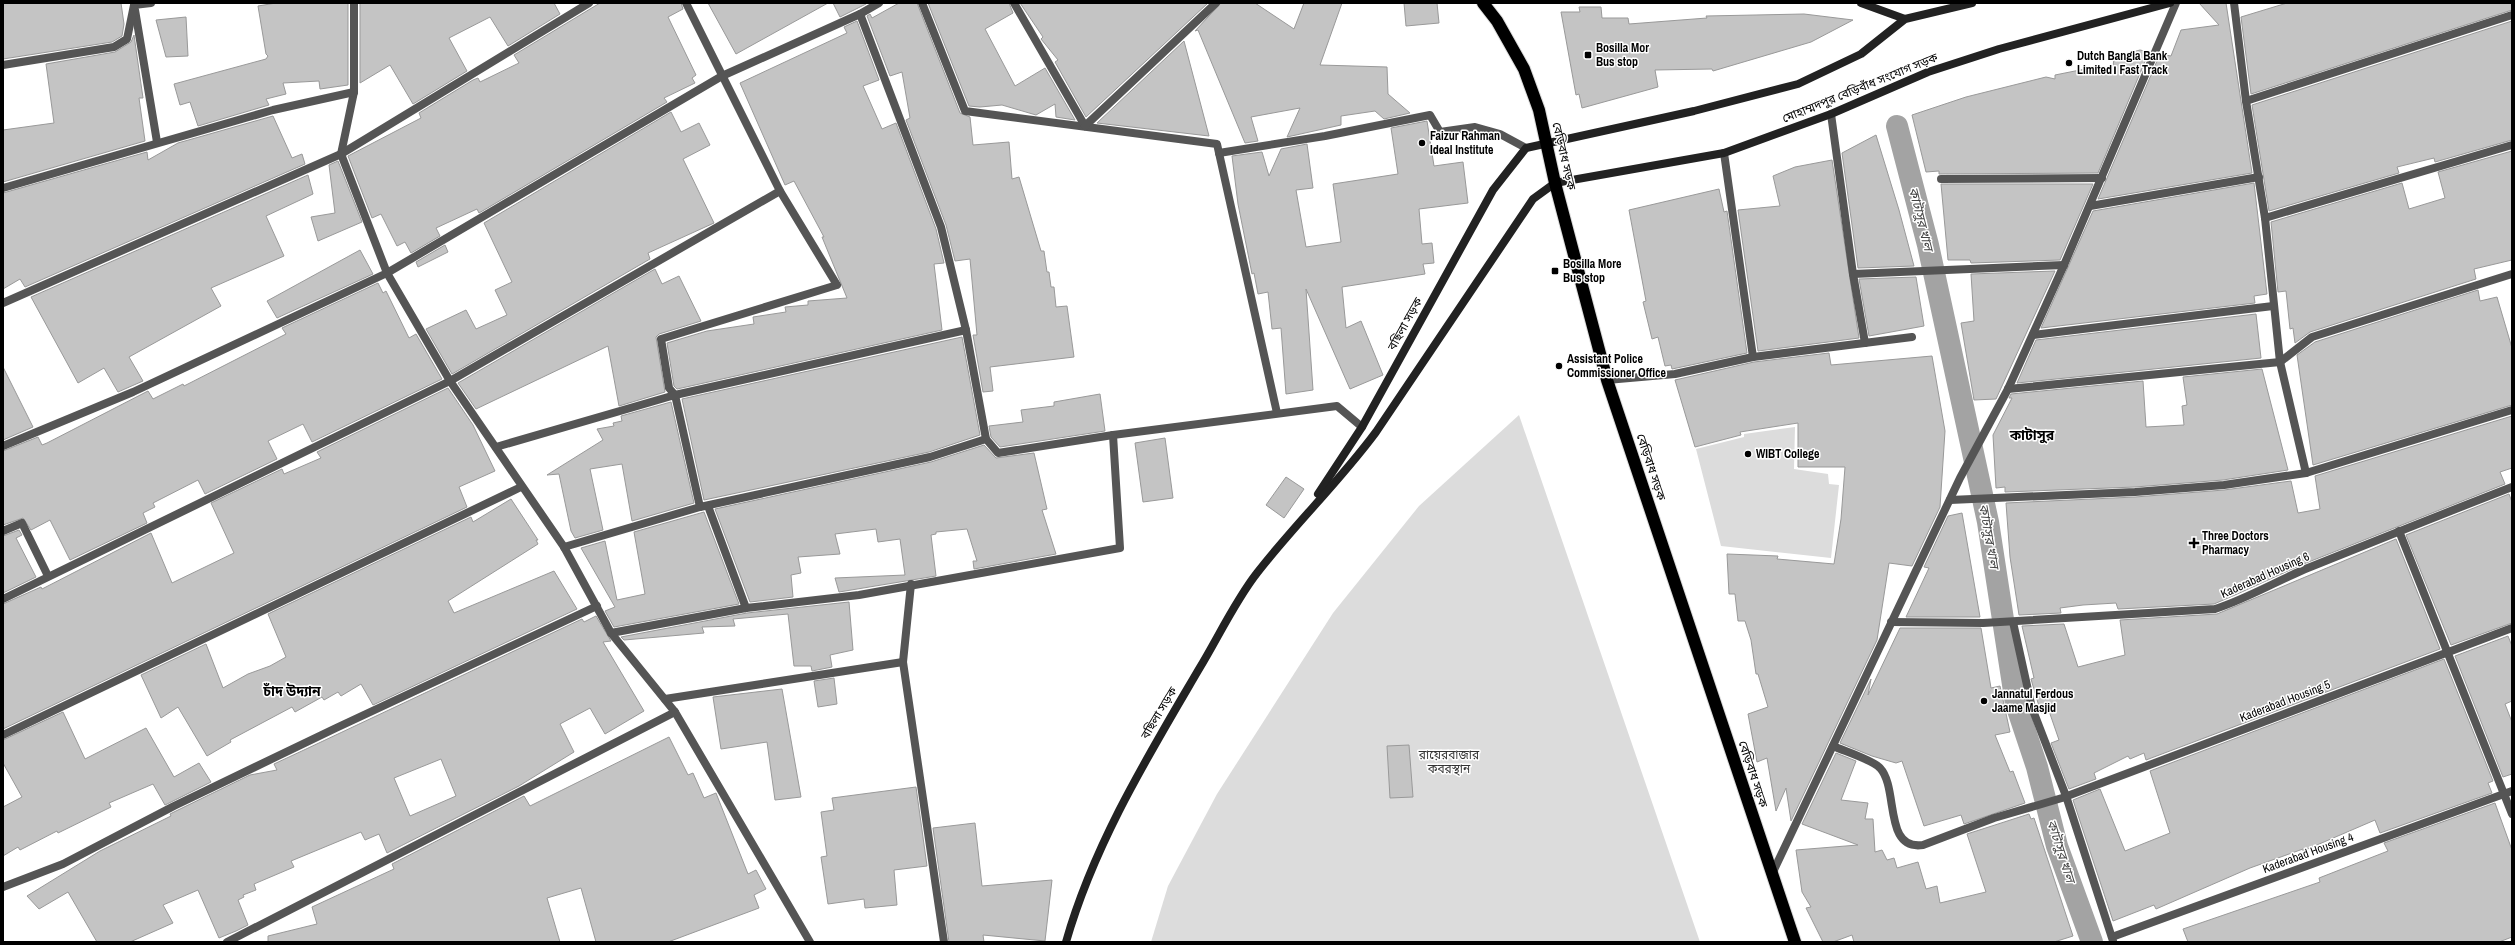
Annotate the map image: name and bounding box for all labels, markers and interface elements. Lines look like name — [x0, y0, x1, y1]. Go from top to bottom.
place label: Bosilla Mor Bus stop — [1596, 40, 1649, 70]
place label: Dutch Bangla Bank Limited। Fast Track — [2077, 48, 2168, 78]
street label: মোহাম্মদপুর বেড়িবাঁধ সংযোগ সড়ক — [1780, 49, 1941, 127]
marker: Bosilla Mor Bus stop — [1583, 50, 1593, 60]
marker: Dutch Bangla Bank Limited। Fast Track — [2064, 58, 2074, 68]
street label: বেড়িবাধ সড়ক — [1548, 121, 1580, 192]
place label: Faizur Rahman Ideal Institute — [1430, 128, 1500, 158]
marker: Faizur Rahman Ideal Institute — [1417, 138, 1427, 148]
water label: কাটাসুর খাল — [1905, 185, 1938, 255]
place label: Bosilla More Bus stop — [1563, 256, 1622, 286]
marker: Bosilla More Bus stop — [1550, 266, 1560, 276]
street label: বছিলা সড়ক — [1383, 294, 1426, 354]
place label: Assistant Police Commissioner Office — [1567, 351, 1667, 381]
marker: Assistant Police Commissioner Office — [1554, 361, 1564, 371]
district label: কাটাসুর — [2009, 426, 2055, 444]
street label: বেড়িবাধ সড়ক — [1633, 432, 1669, 503]
place label: WIBT College — [1756, 446, 1820, 462]
marker: WIBT College — [1743, 449, 1753, 459]
water label: কাটাসুর খাল — [1975, 503, 2003, 572]
place label: Three Doctors Pharmacy — [2202, 528, 2269, 558]
marker: Three Doctors Pharmacy — [2189, 538, 2199, 548]
street label: Kaderabad Housing 6 — [2218, 548, 2312, 602]
street label: Kaderabad Housing 5 — [2237, 676, 2333, 726]
district label: চাঁদ উদ্যান — [262, 682, 321, 700]
street label: বছিলা সড়ক — [1137, 684, 1181, 743]
place label: Jannatul Ferdous Jaame Masjid — [1992, 686, 2074, 716]
marker: Jannatul Ferdous Jaame Masjid — [1979, 696, 1989, 706]
street label: বেড়িবাধ সড়ক — [1735, 739, 1771, 810]
park label: রায়েরবাজার কবরস্থান — [1418, 747, 1480, 777]
water label: কাটাসুর খাল — [2043, 818, 2080, 887]
street label: Kaderabad Housing 4 — [2260, 829, 2356, 877]

